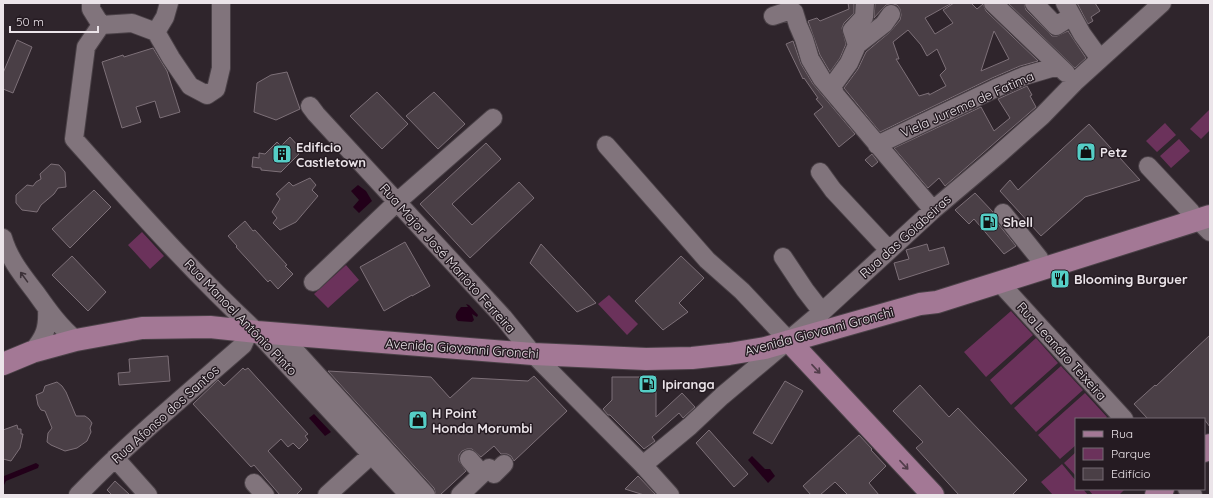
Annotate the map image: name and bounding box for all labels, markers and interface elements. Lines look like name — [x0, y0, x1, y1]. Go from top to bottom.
scale bar — [10, 8, 98, 34]
text: 50 m — [16, 14, 44, 29]
street label: Viela Jurema de Fatima — [898, 67, 1036, 141]
place label: Edificio Castletown — [296, 139, 366, 170]
shop icon: Petz — [1075, 141, 1097, 163]
building icon: Edificio Castletown — [271, 143, 293, 165]
place label: Petz — [1100, 144, 1127, 160]
street label: Rua Major José Marioto Ferreira — [377, 180, 519, 336]
street label: Rua das Goiabeiras — [856, 191, 954, 281]
fuel station icon: Shell — [978, 211, 1000, 233]
place label: Shell — [1003, 214, 1033, 230]
street label: Rua Manoel Antônio Pinto — [181, 256, 301, 379]
restaurant icon: Blooming Burguer — [1049, 268, 1071, 290]
place label: Blooming Burguer — [1074, 271, 1188, 287]
one-way arrow — [20, 272, 28, 283]
street label: Rua Leandro Teixeira — [1014, 299, 1110, 403]
street label: Avenida Giovanni Gronchi — [743, 303, 895, 359]
street label: Avenida Giovanni Gronchi — [385, 335, 539, 361]
street label: Rua Afonso dos Santos — [108, 361, 222, 467]
one-way arrow — [811, 364, 820, 374]
fuel station icon: Ipiranga — [637, 373, 659, 395]
place label: Ipiranga — [662, 376, 715, 392]
place label: H Point Honda Morumbi — [432, 405, 532, 436]
shop icon: H Point Honda Morumbi — [407, 409, 429, 431]
legend — [1075, 418, 1205, 490]
text: Rua — [1111, 426, 1133, 441]
text: Parque — [1111, 446, 1151, 461]
one-way arrow — [899, 459, 908, 469]
text: Edifício — [1111, 466, 1151, 481]

